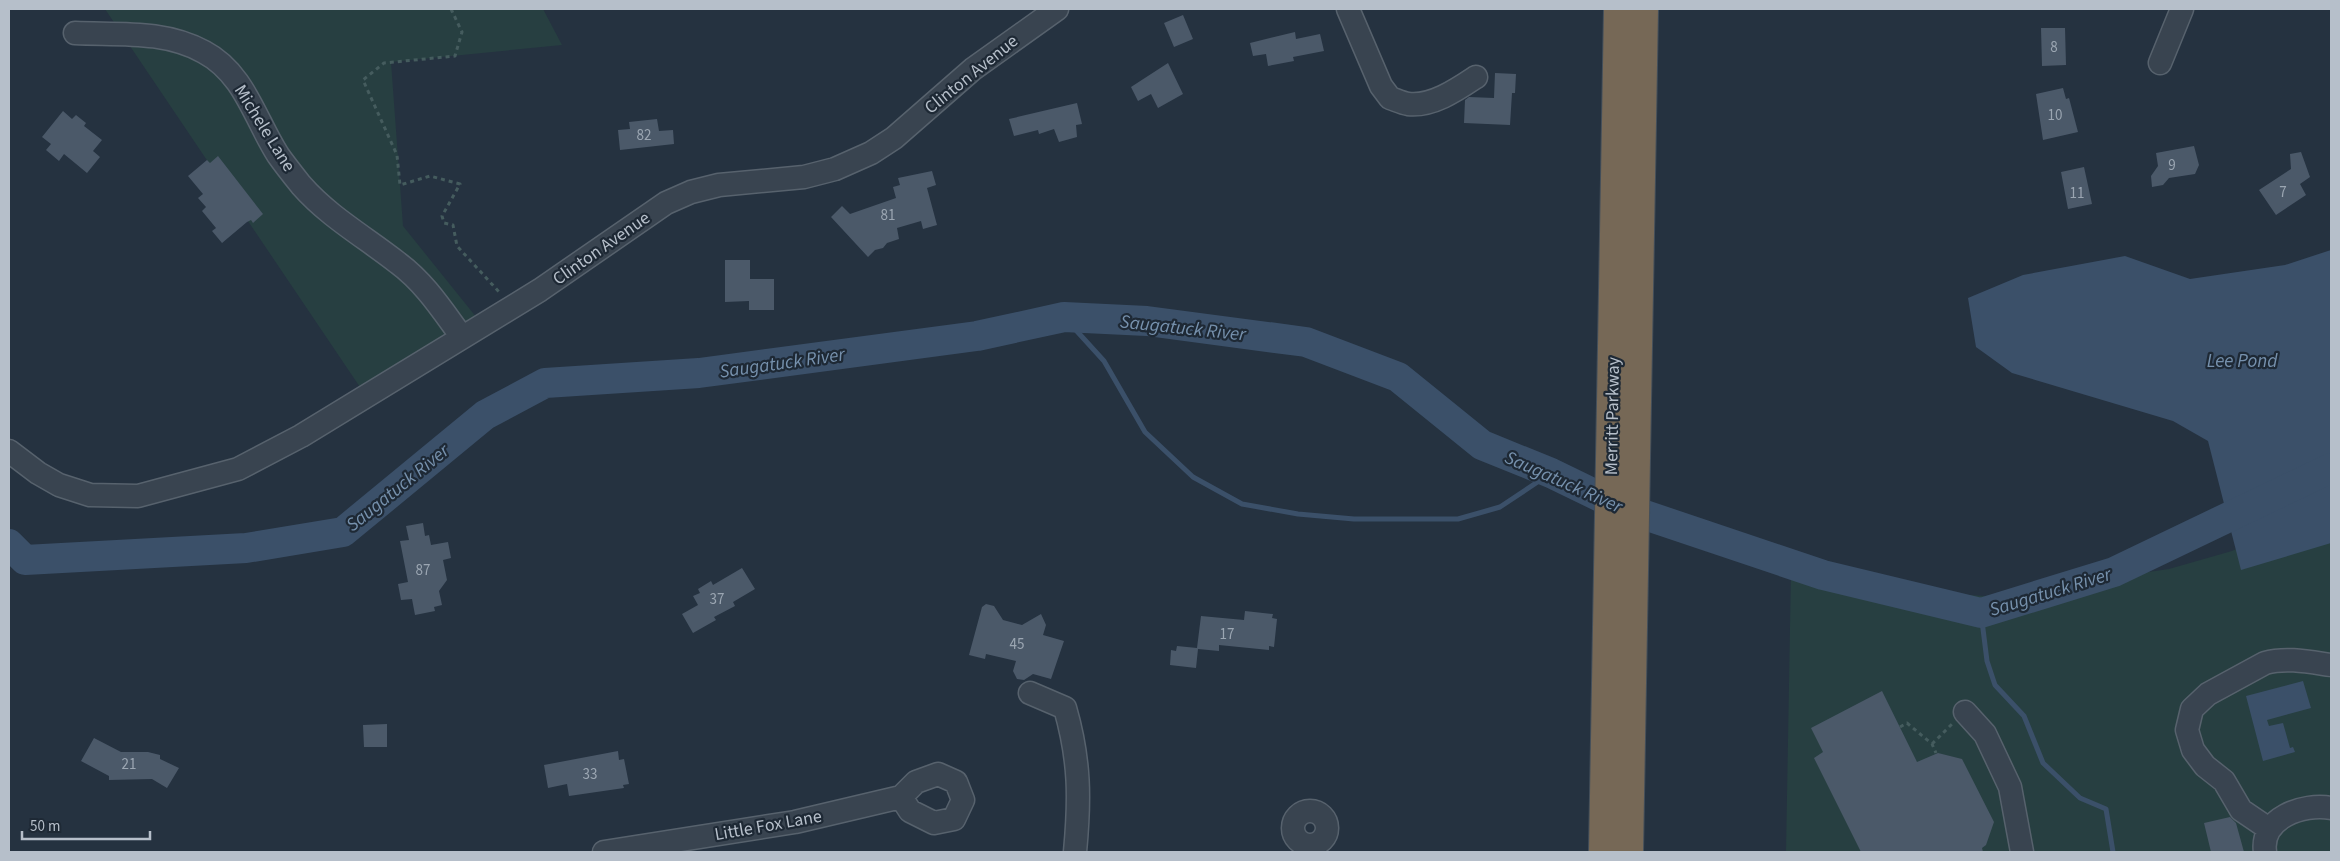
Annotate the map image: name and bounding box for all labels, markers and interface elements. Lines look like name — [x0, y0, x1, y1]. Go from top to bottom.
street label: Clinton Avenue — [919, 29, 1023, 120]
house number: 8 — [2050, 37, 2058, 58]
street label: Michele Lane — [228, 80, 301, 177]
house number: 10 — [2048, 105, 2062, 126]
house number: 82 — [637, 125, 651, 146]
house number: 9 — [2168, 155, 2176, 176]
house number: 7 — [2279, 182, 2287, 203]
house number: 11 — [2070, 183, 2084, 204]
house number: 81 — [881, 205, 895, 226]
street label: Clinton Avenue — [548, 206, 655, 291]
water label: Saugatuck River — [1119, 308, 1248, 349]
water label: Saugatuck River — [718, 341, 848, 386]
water label: Lee Pond — [2207, 348, 2278, 375]
street label: Merritt Parkway — [1599, 356, 1626, 475]
water label: Saugatuck River — [340, 437, 457, 538]
water label: Saugatuck River — [1500, 444, 1628, 521]
house number: 87 — [416, 560, 430, 581]
water label: Saugatuck River — [1986, 561, 2116, 624]
house number: 37 — [710, 589, 724, 610]
house number: 17 — [1220, 624, 1234, 645]
house number: 45 — [1010, 634, 1024, 655]
house number: 21 — [122, 754, 136, 775]
house number: 33 — [583, 764, 597, 785]
street label: Little Fox Lane — [713, 804, 824, 847]
scale bar — [22, 808, 150, 840]
text: 50 m — [30, 816, 60, 837]

